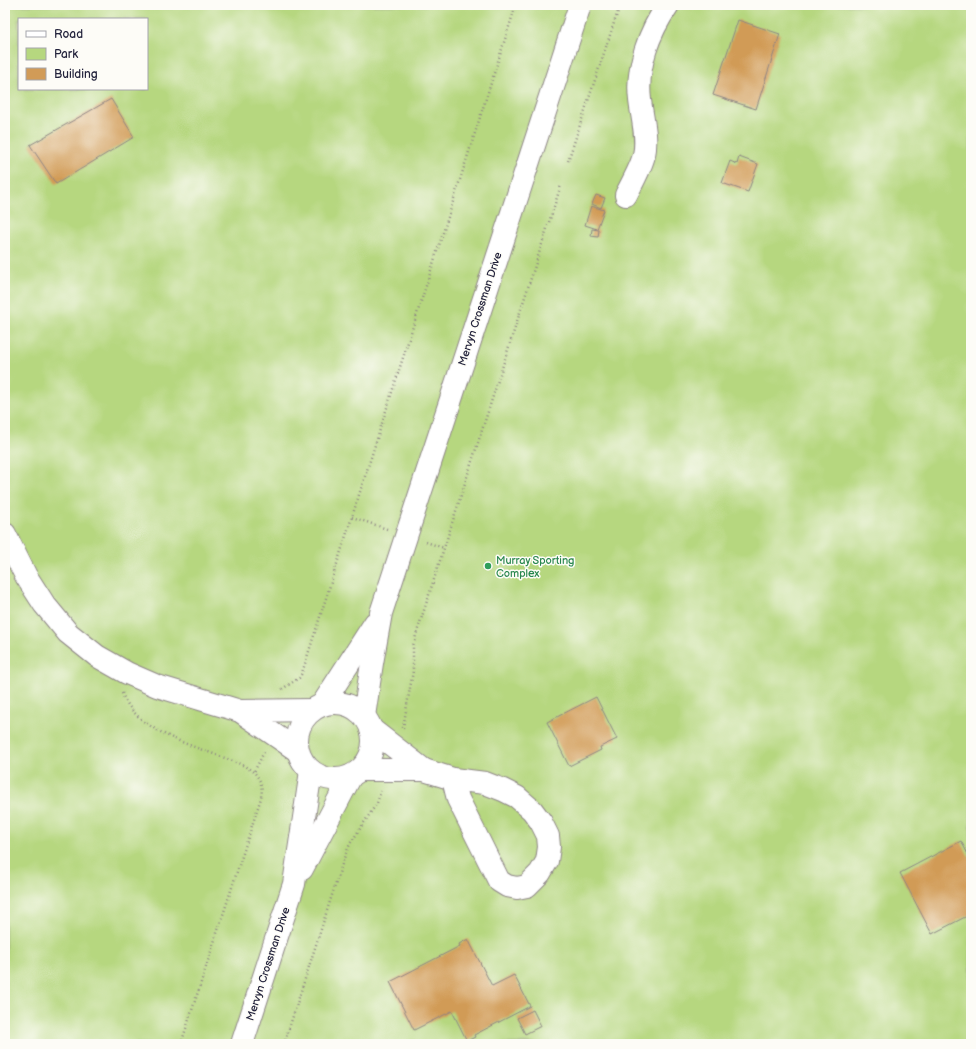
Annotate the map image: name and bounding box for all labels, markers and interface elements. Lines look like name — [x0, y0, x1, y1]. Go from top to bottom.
legend — [18, 18, 148, 90]
text: Road — [54, 27, 83, 42]
text: Park — [54, 47, 78, 62]
text: Building — [54, 67, 98, 82]
street label: Mervyn Crossman Drive — [455, 250, 505, 367]
place label: Murray Sporting Complex — [496, 554, 574, 580]
marker: Murray Sporting Complex — [483, 561, 493, 571]
street label: Mervyn Crossman Drive — [243, 905, 293, 1022]

